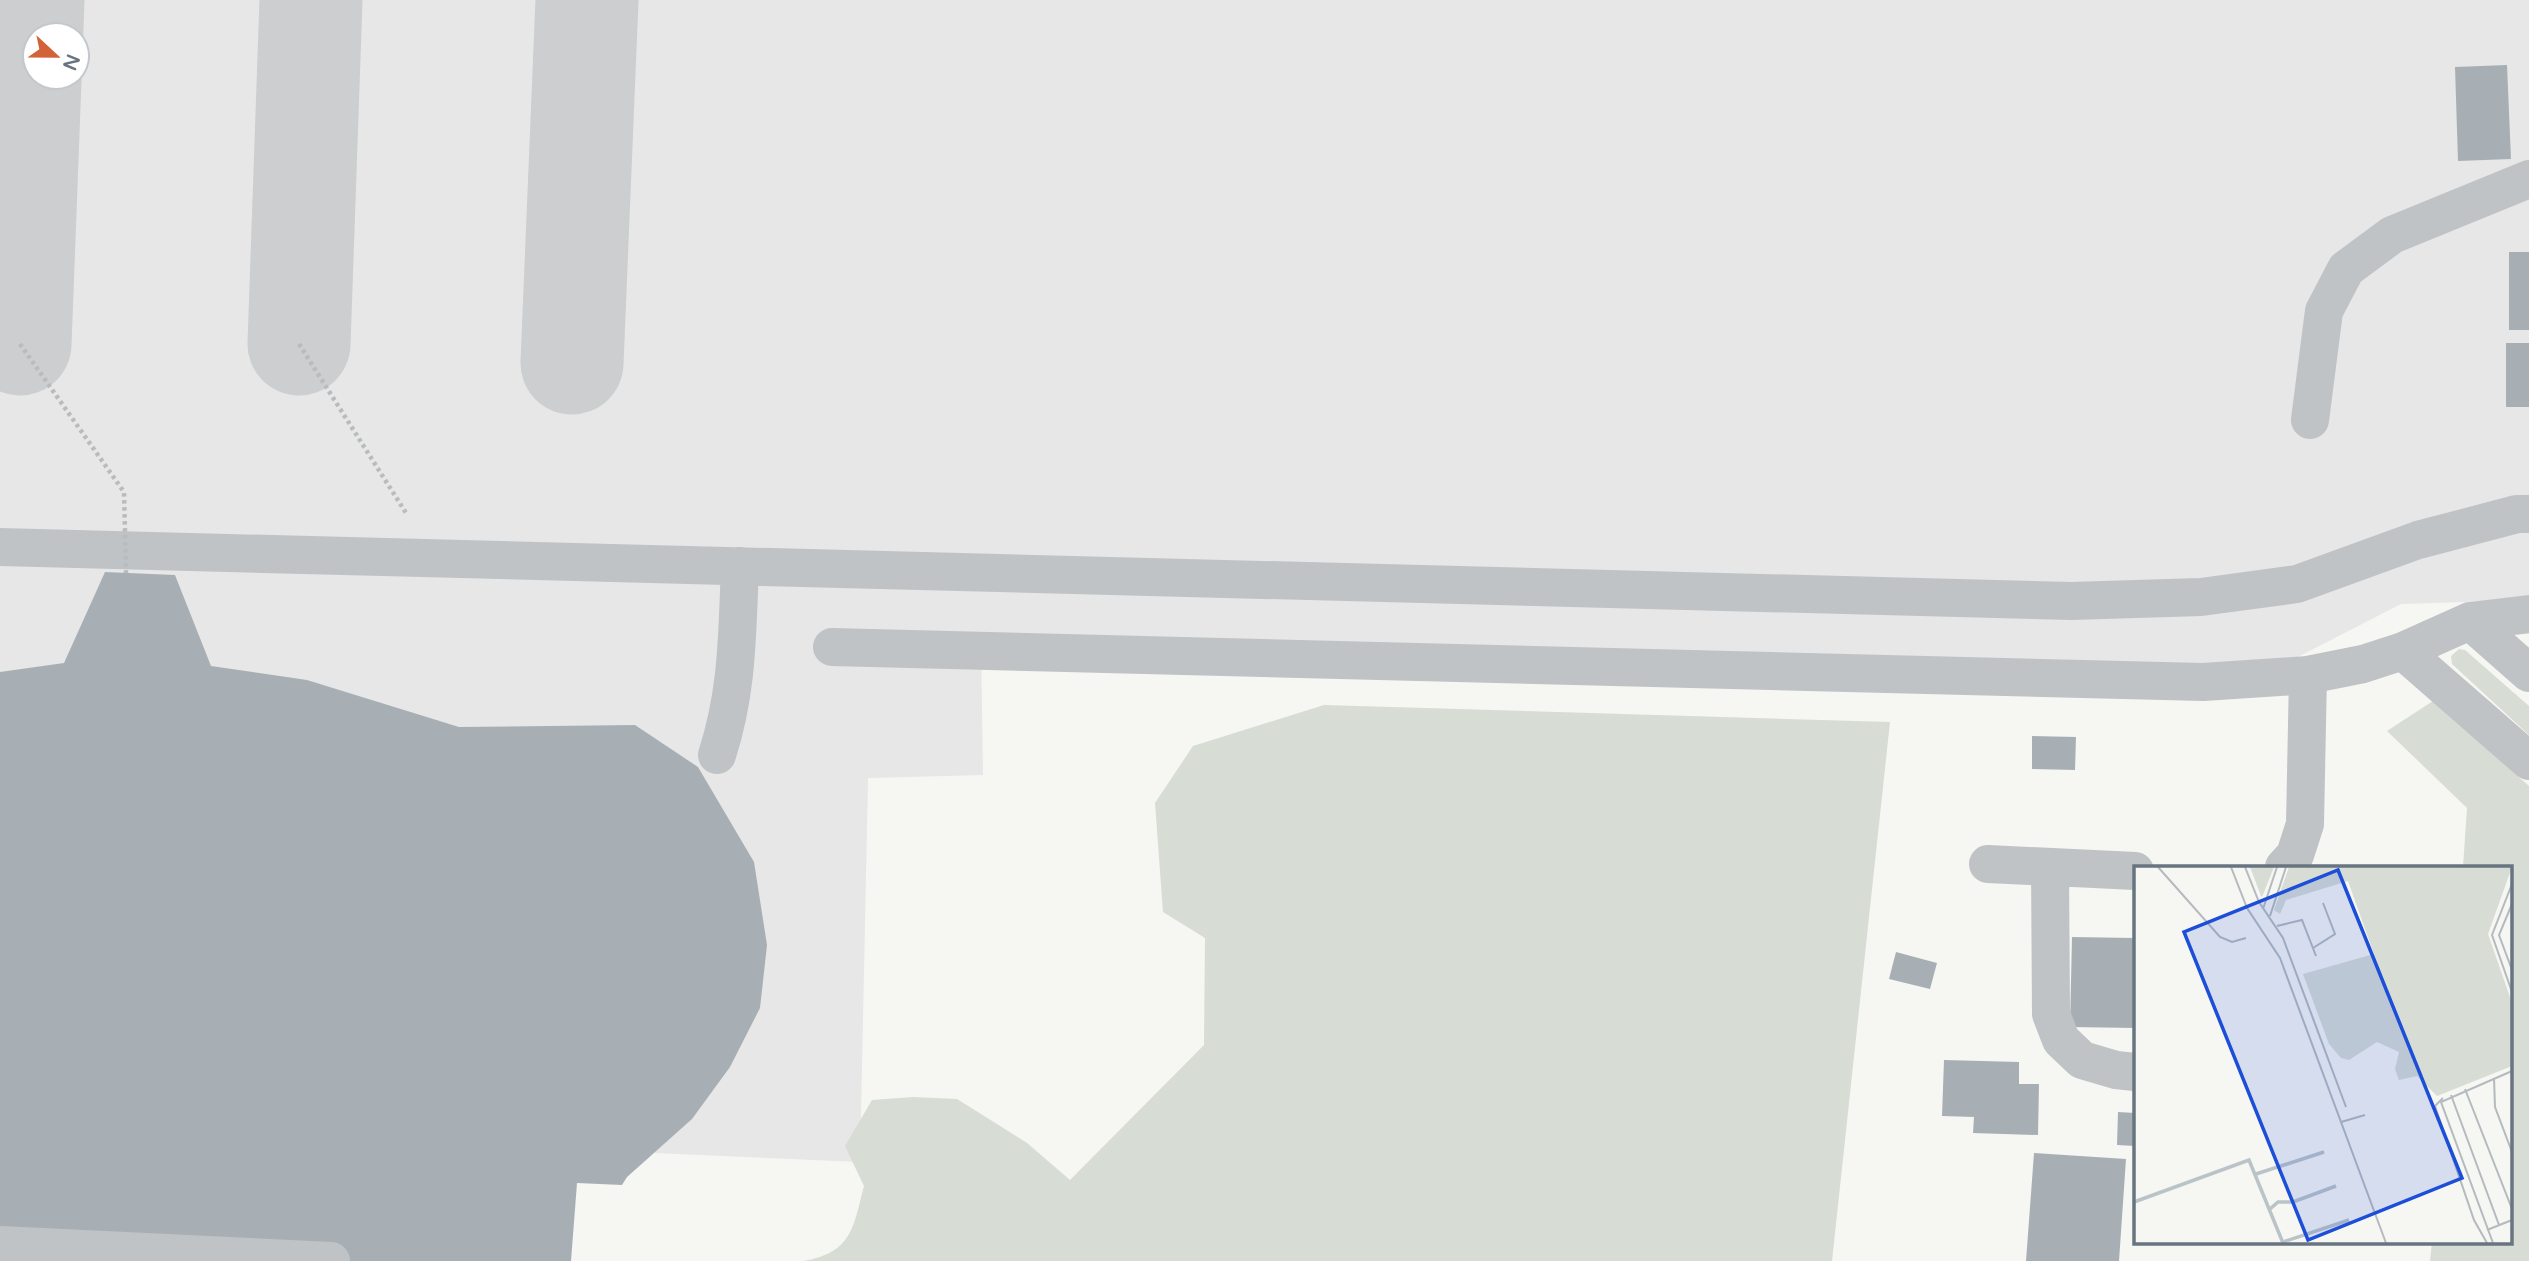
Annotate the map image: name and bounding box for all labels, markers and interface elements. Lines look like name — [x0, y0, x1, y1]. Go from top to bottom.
north arrow — [21, 21, 91, 91]
text: N — [58, 51, 84, 73]
inset map — [2134, 866, 2512, 1244]

